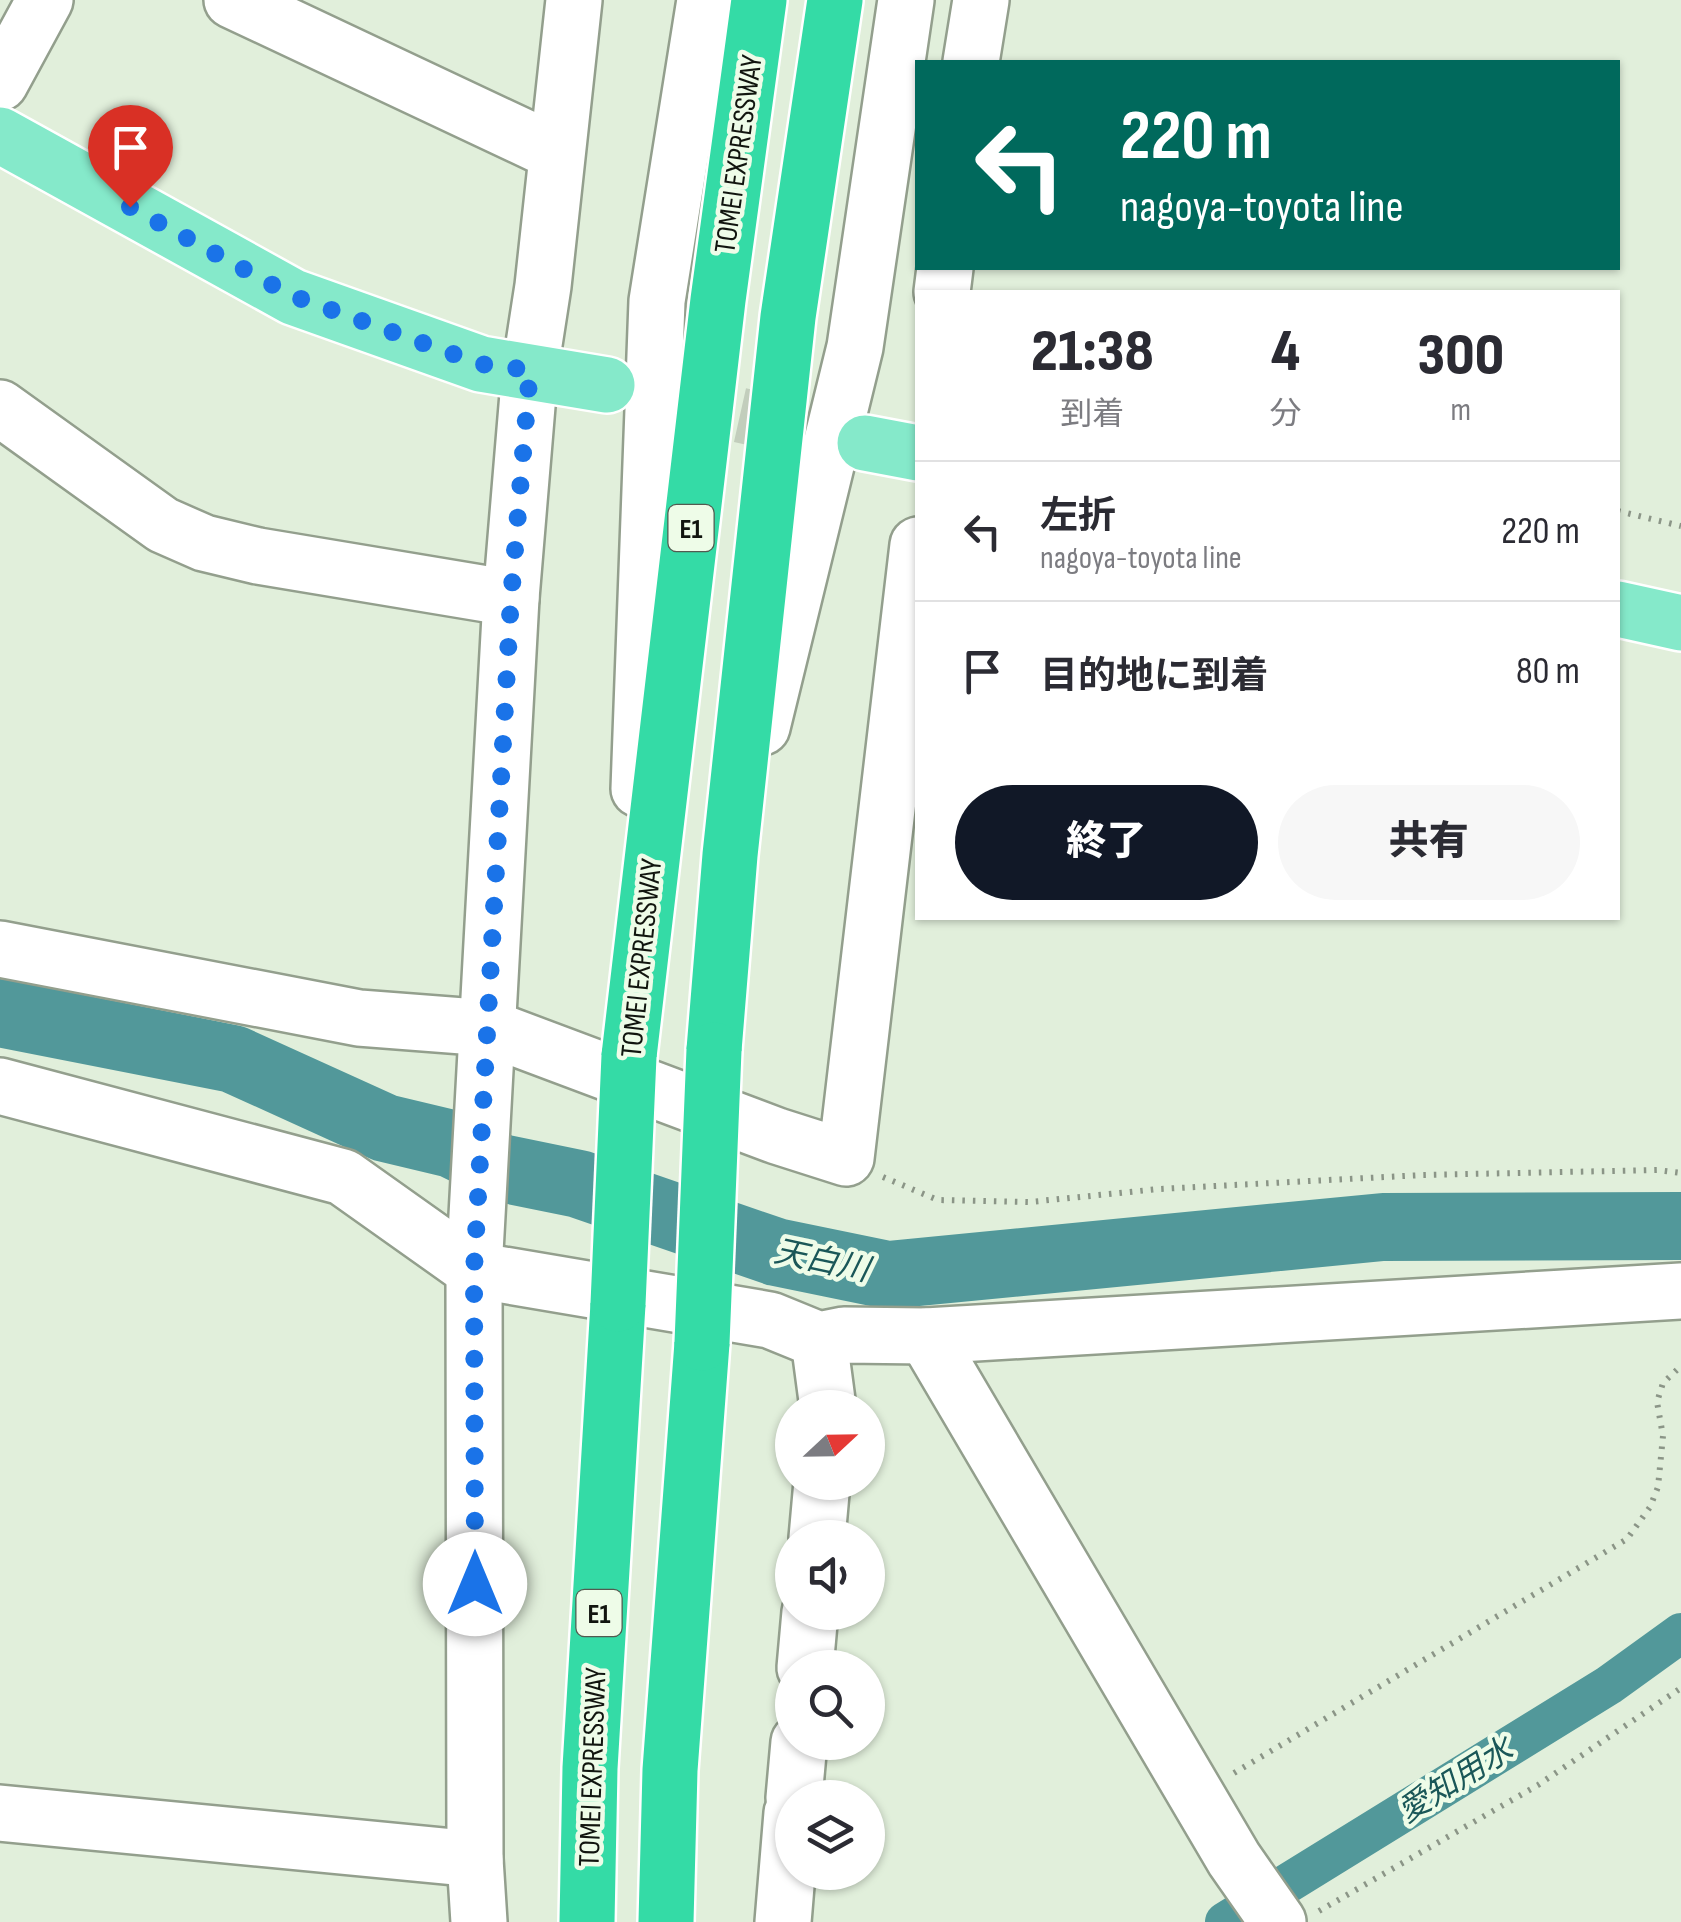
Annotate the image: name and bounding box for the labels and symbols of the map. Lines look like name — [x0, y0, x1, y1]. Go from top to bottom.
street label: TOMEI EXPRESSWAY — [707, 52, 771, 255]
pin — [88, 105, 173, 208]
road number: E1 — [668, 505, 714, 551]
street label: TOMEI EXPRESSWAY — [614, 857, 670, 1059]
water label: 天白川 — [771, 1232, 876, 1291]
north arrow — [775, 1390, 885, 1500]
position arrow — [423, 1532, 527, 1636]
road number: E1 — [576, 1590, 622, 1636]
street label: TOMEI EXPRESSWAY — [572, 1666, 614, 1867]
water label: 愛知用水 — [1391, 1729, 1523, 1832]

